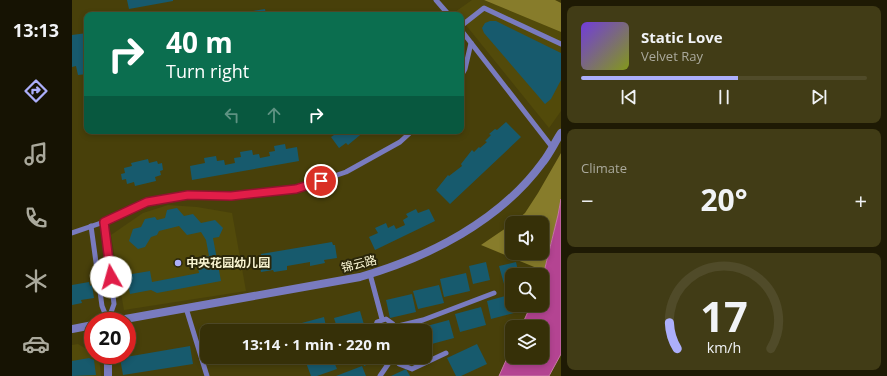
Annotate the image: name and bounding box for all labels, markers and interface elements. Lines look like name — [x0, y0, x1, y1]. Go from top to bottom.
text: 13:13 — [13, 18, 59, 42]
text: 40 m — [166, 23, 233, 61]
text: Static Love — [641, 27, 723, 47]
icon: right — [100, 28, 152, 80]
text: Velvet Ray — [641, 47, 703, 65]
text: Turn right — [166, 59, 249, 83]
icon: directions — [22, 77, 50, 105]
icon: previous — [618, 86, 640, 108]
icon: pause — [713, 86, 735, 108]
icon: next — [808, 86, 830, 108]
icon: left — [221, 104, 243, 126]
icon: ahead — [263, 104, 285, 126]
icon: right — [305, 104, 327, 126]
icon: music — [22, 140, 50, 168]
text: Climate — [581, 159, 627, 177]
pin — [304, 164, 338, 198]
icon: arrive — [310, 170, 332, 192]
text: 20° — [700, 179, 748, 220]
text: − — [581, 185, 594, 215]
text: + — [854, 185, 867, 215]
icon: phone — [22, 204, 50, 232]
map controls — [505, 216, 549, 364]
button: sound — [505, 216, 549, 260]
street label: 锦云路 — [339, 251, 378, 276]
place label: 中央花园幼儿园 — [186, 254, 270, 271]
position arrow — [90, 256, 132, 298]
marker: 中央花园幼儿园 — [173, 258, 183, 268]
icon: climate — [22, 267, 50, 295]
button: search — [505, 268, 549, 312]
text: 17 — [700, 288, 748, 344]
speed limit sign: 20 — [84, 312, 136, 364]
button: layers — [505, 320, 549, 364]
icon: car — [22, 330, 50, 358]
text: 13:14 · 1 min · 220 m — [242, 334, 390, 354]
text: km/h — [707, 338, 741, 357]

